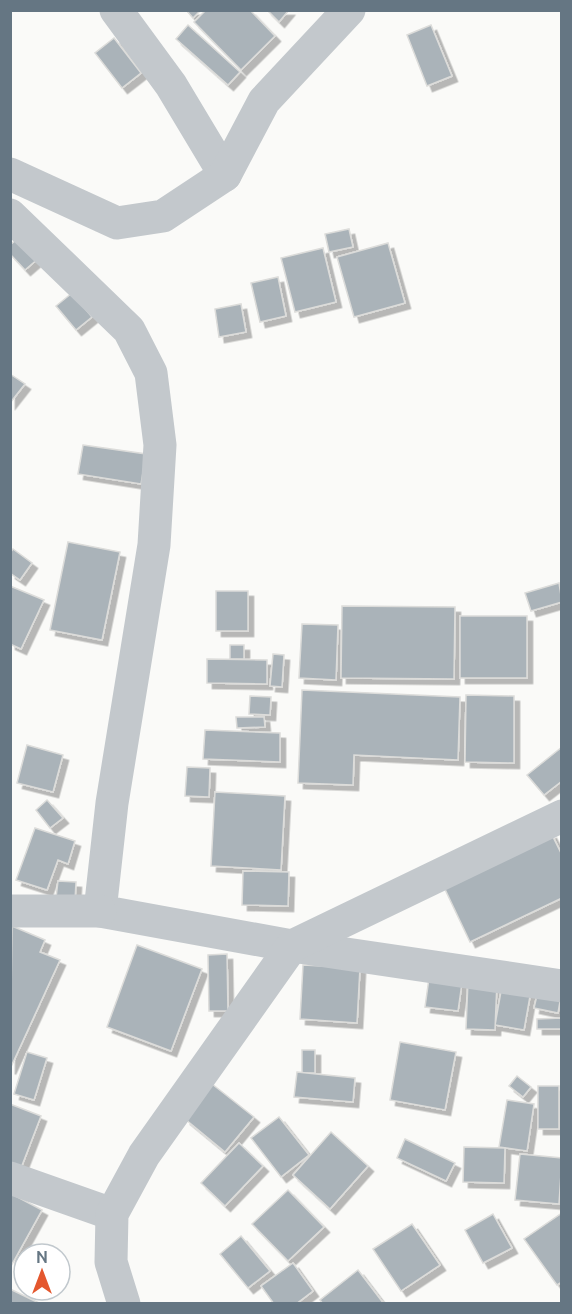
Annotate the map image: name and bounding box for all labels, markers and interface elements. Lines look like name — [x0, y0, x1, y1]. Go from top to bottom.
north arrow — [12, 1242, 72, 1302]
text: N — [36, 1248, 48, 1266]

